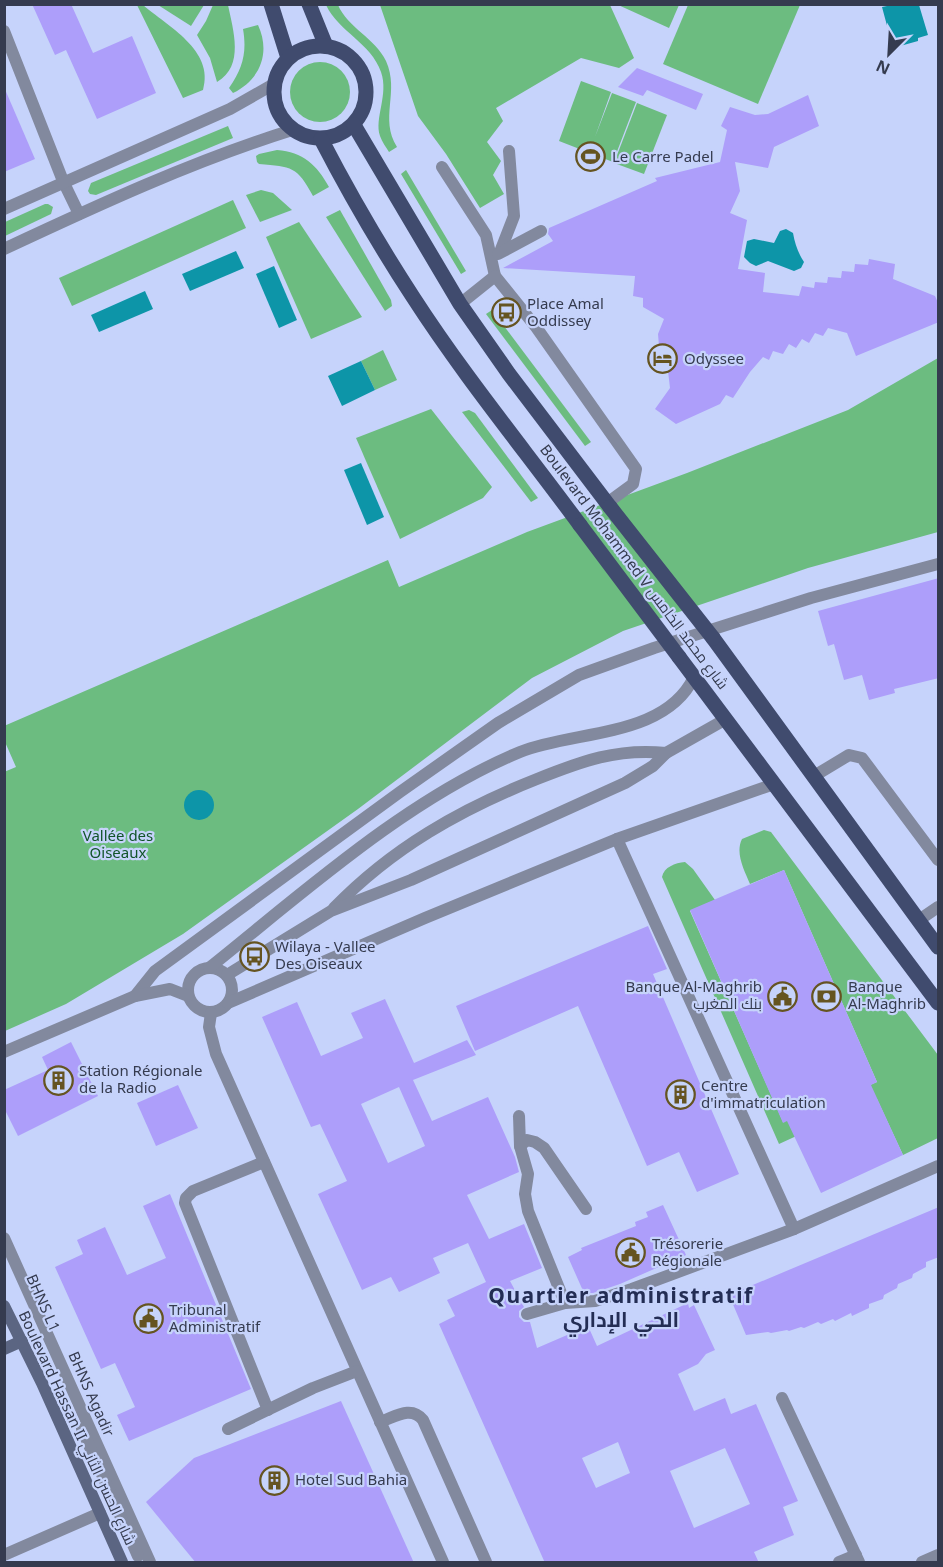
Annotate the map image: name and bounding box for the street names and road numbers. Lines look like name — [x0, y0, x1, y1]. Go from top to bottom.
street label: Boulevard Mohammed V شارع محمد الخامس — [534, 440, 734, 694]
street label: BHNS L1 — [22, 1271, 65, 1334]
street label: Boulevard Hassan II شارع الحسن الثاني — [12, 1307, 141, 1549]
street label: BHNS Agadir — [64, 1348, 120, 1439]

